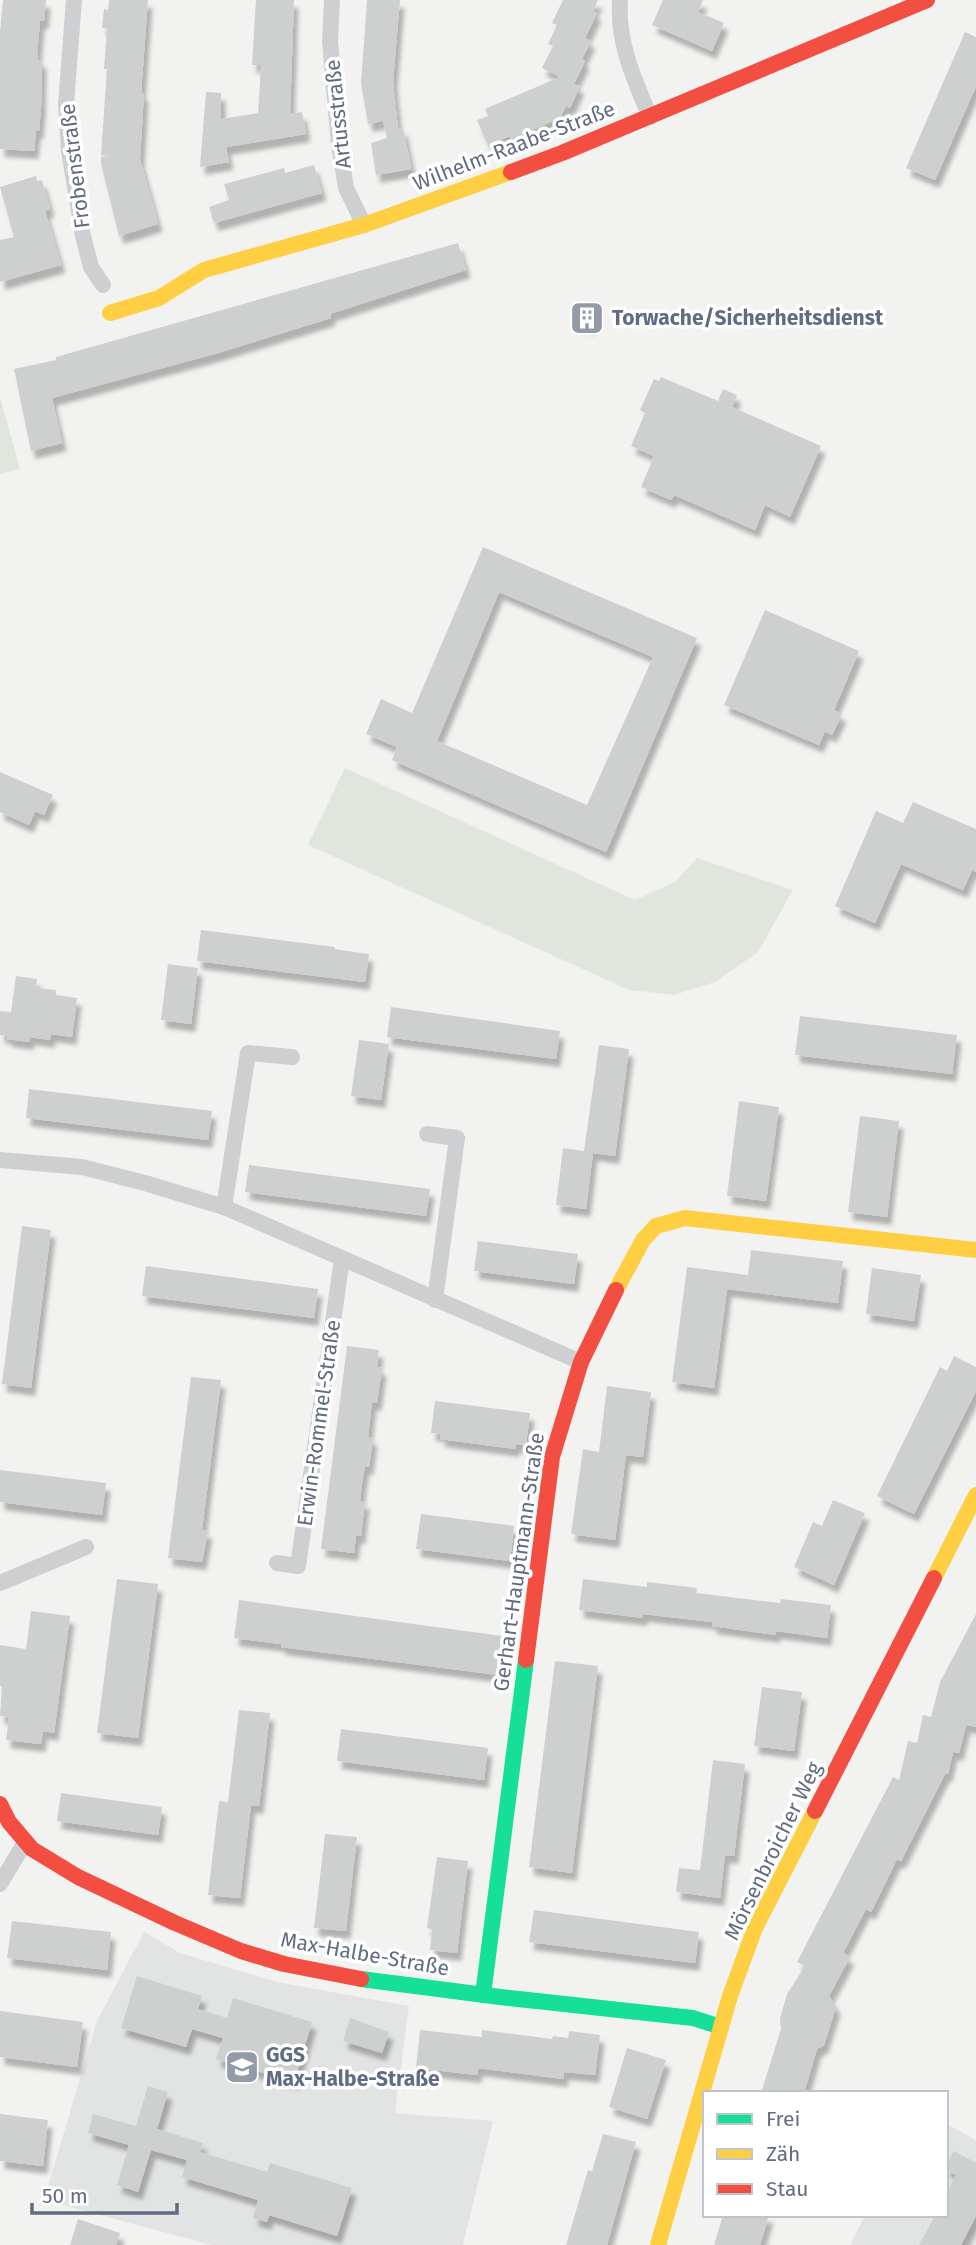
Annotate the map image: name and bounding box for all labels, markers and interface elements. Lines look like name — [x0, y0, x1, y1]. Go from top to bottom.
street label: Artusstraße — [319, 58, 357, 170]
street label: Wilhelm-Raabe-Straße — [409, 95, 619, 197]
street label: Frobenstraße — [54, 102, 96, 230]
building icon: Torwache/Sicherheitsdienst — [568, 299, 606, 337]
place label: Torwache/Sicherheitsdienst — [612, 305, 884, 331]
street label: Erwin-Rommel-Straße — [292, 1318, 346, 1528]
street label: Gerhart-Hauptmann-Straße — [488, 1431, 550, 1693]
street label: Mörsenbroicher Weg — [719, 1758, 827, 1944]
street label: Max-Halbe-Straße — [279, 1926, 451, 1982]
place label: GGS Max-Halbe-Straße — [266, 2042, 440, 2092]
school or university icon: GGS Max-Halbe-Straße — [223, 2048, 261, 2086]
legend — [703, 2091, 948, 2217]
text: Frei — [766, 2106, 800, 2132]
text: Zäh — [766, 2141, 800, 2167]
scale bar — [32, 2172, 177, 2216]
text: Stau — [766, 2176, 809, 2202]
text: 50 m — [42, 2183, 88, 2209]

